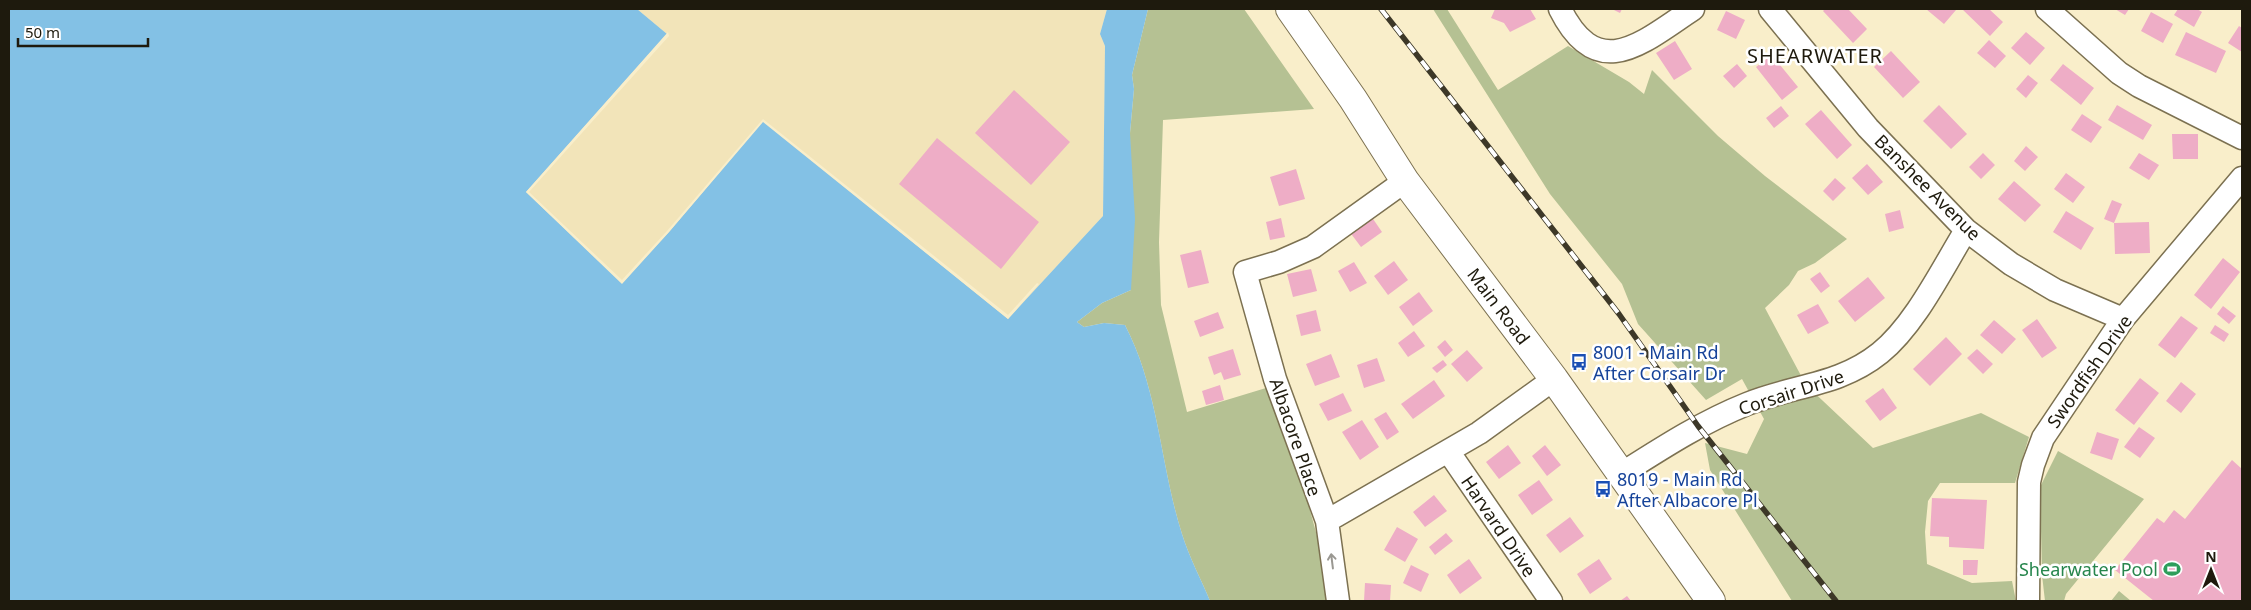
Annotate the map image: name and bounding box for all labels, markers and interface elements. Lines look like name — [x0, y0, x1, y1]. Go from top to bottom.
scale bar — [18, 15, 148, 47]
text: 50 m — [25, 22, 60, 42]
district label: SHEARWATER — [1747, 42, 1883, 69]
street label: Banshee Avenue — [1870, 129, 1986, 245]
street label: Main Road — [1462, 263, 1536, 349]
street label: Swordfish Drive — [2041, 310, 2137, 432]
place label: 8001 - Main Rd After Corsair Dr — [1593, 340, 1726, 385]
bus stop icon: 8001 - Main Rd After Corsair Dr — [1569, 352, 1589, 372]
street label: Corsair Drive — [1735, 364, 1847, 420]
street label: Albacore Place — [1265, 375, 1327, 499]
place label: 8019 - Main Rd After Albacore Pl — [1617, 467, 1758, 512]
street label: Harvard Drive — [1456, 471, 1542, 581]
bus stop icon: 8019 - Main Rd After Albacore Pl — [1593, 479, 1613, 499]
north arrow — [2186, 545, 2236, 595]
text: N — [2205, 547, 2217, 566]
one-way arrow — [1327, 554, 1337, 570]
place label: Shearwater Pool — [2019, 557, 2158, 581]
sports icon: Shearwater Pool — [2162, 559, 2182, 579]

